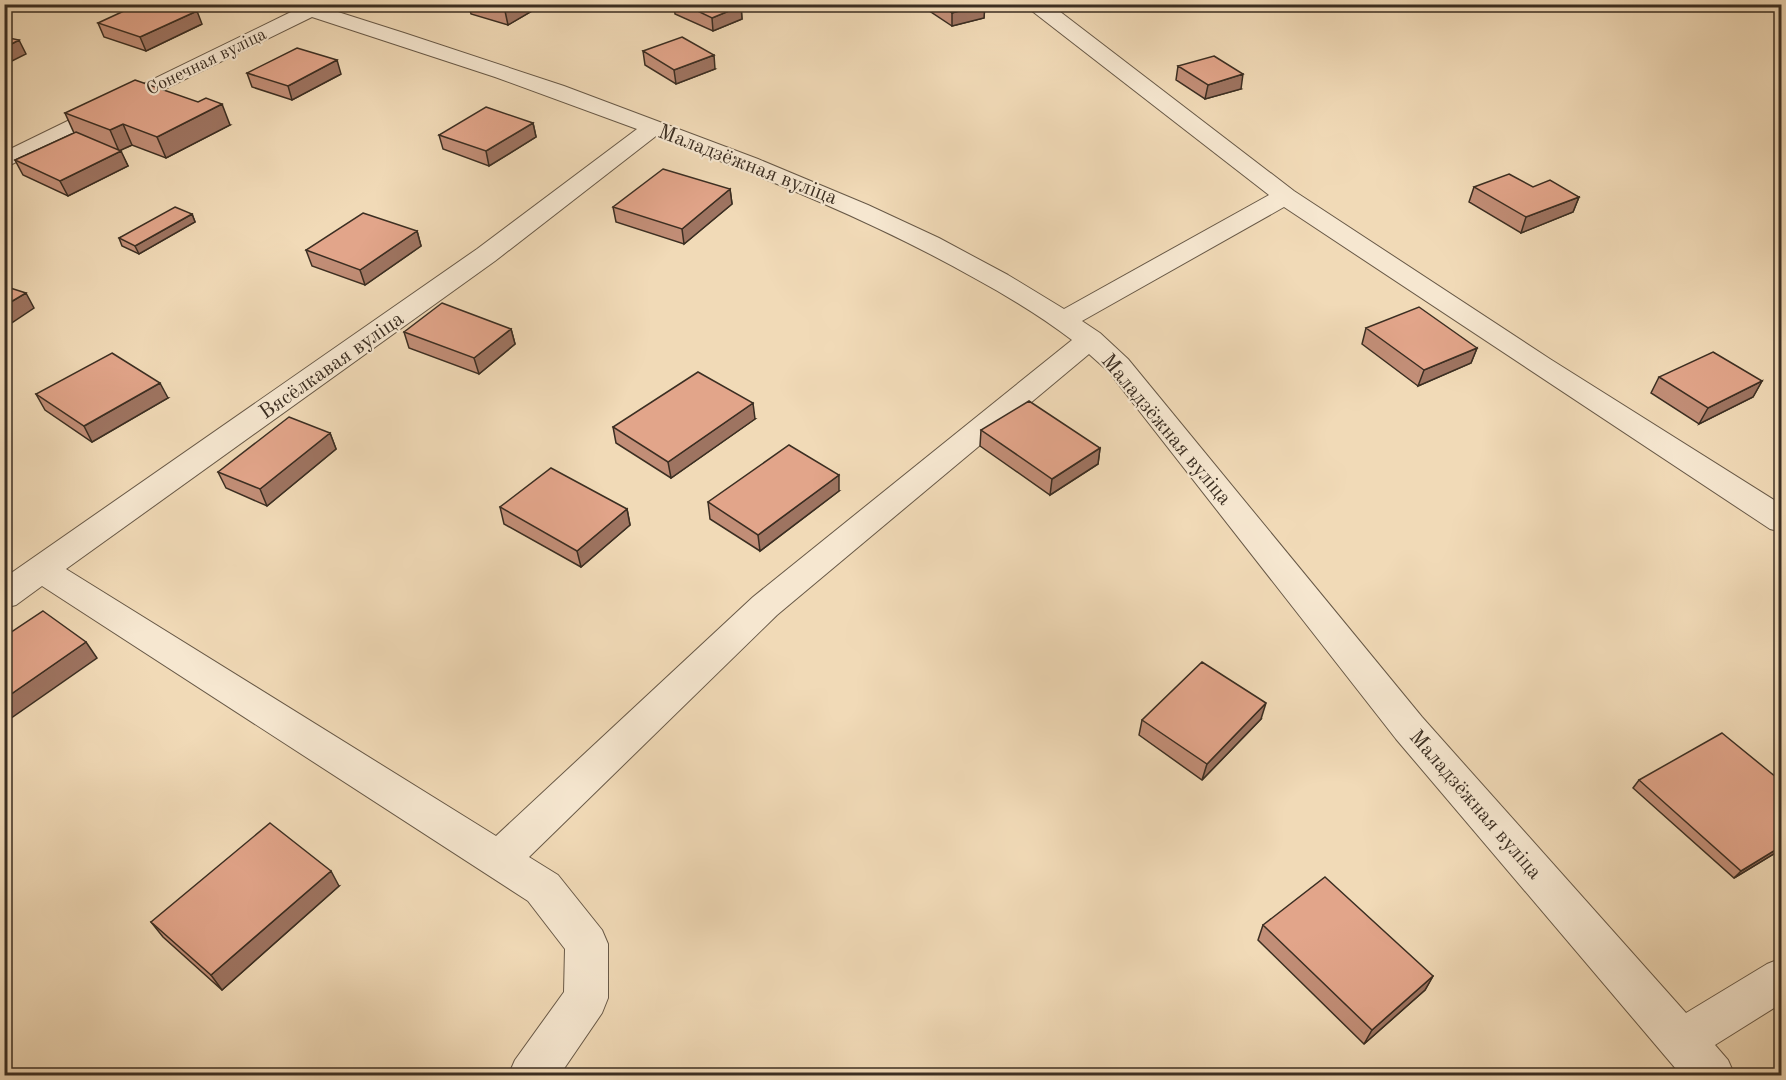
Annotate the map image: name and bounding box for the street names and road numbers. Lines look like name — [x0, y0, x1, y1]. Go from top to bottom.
street label: Сонечная вуліца — [144, 25, 269, 99]
street label: Маладзёжная вуліца — [655, 122, 840, 209]
street label: Вясёлкавая вуліца — [256, 309, 408, 424]
street label: Маладзёжная вуліца — [1097, 350, 1235, 509]
street label: Маладзёжная вуліца — [1405, 726, 1545, 884]

